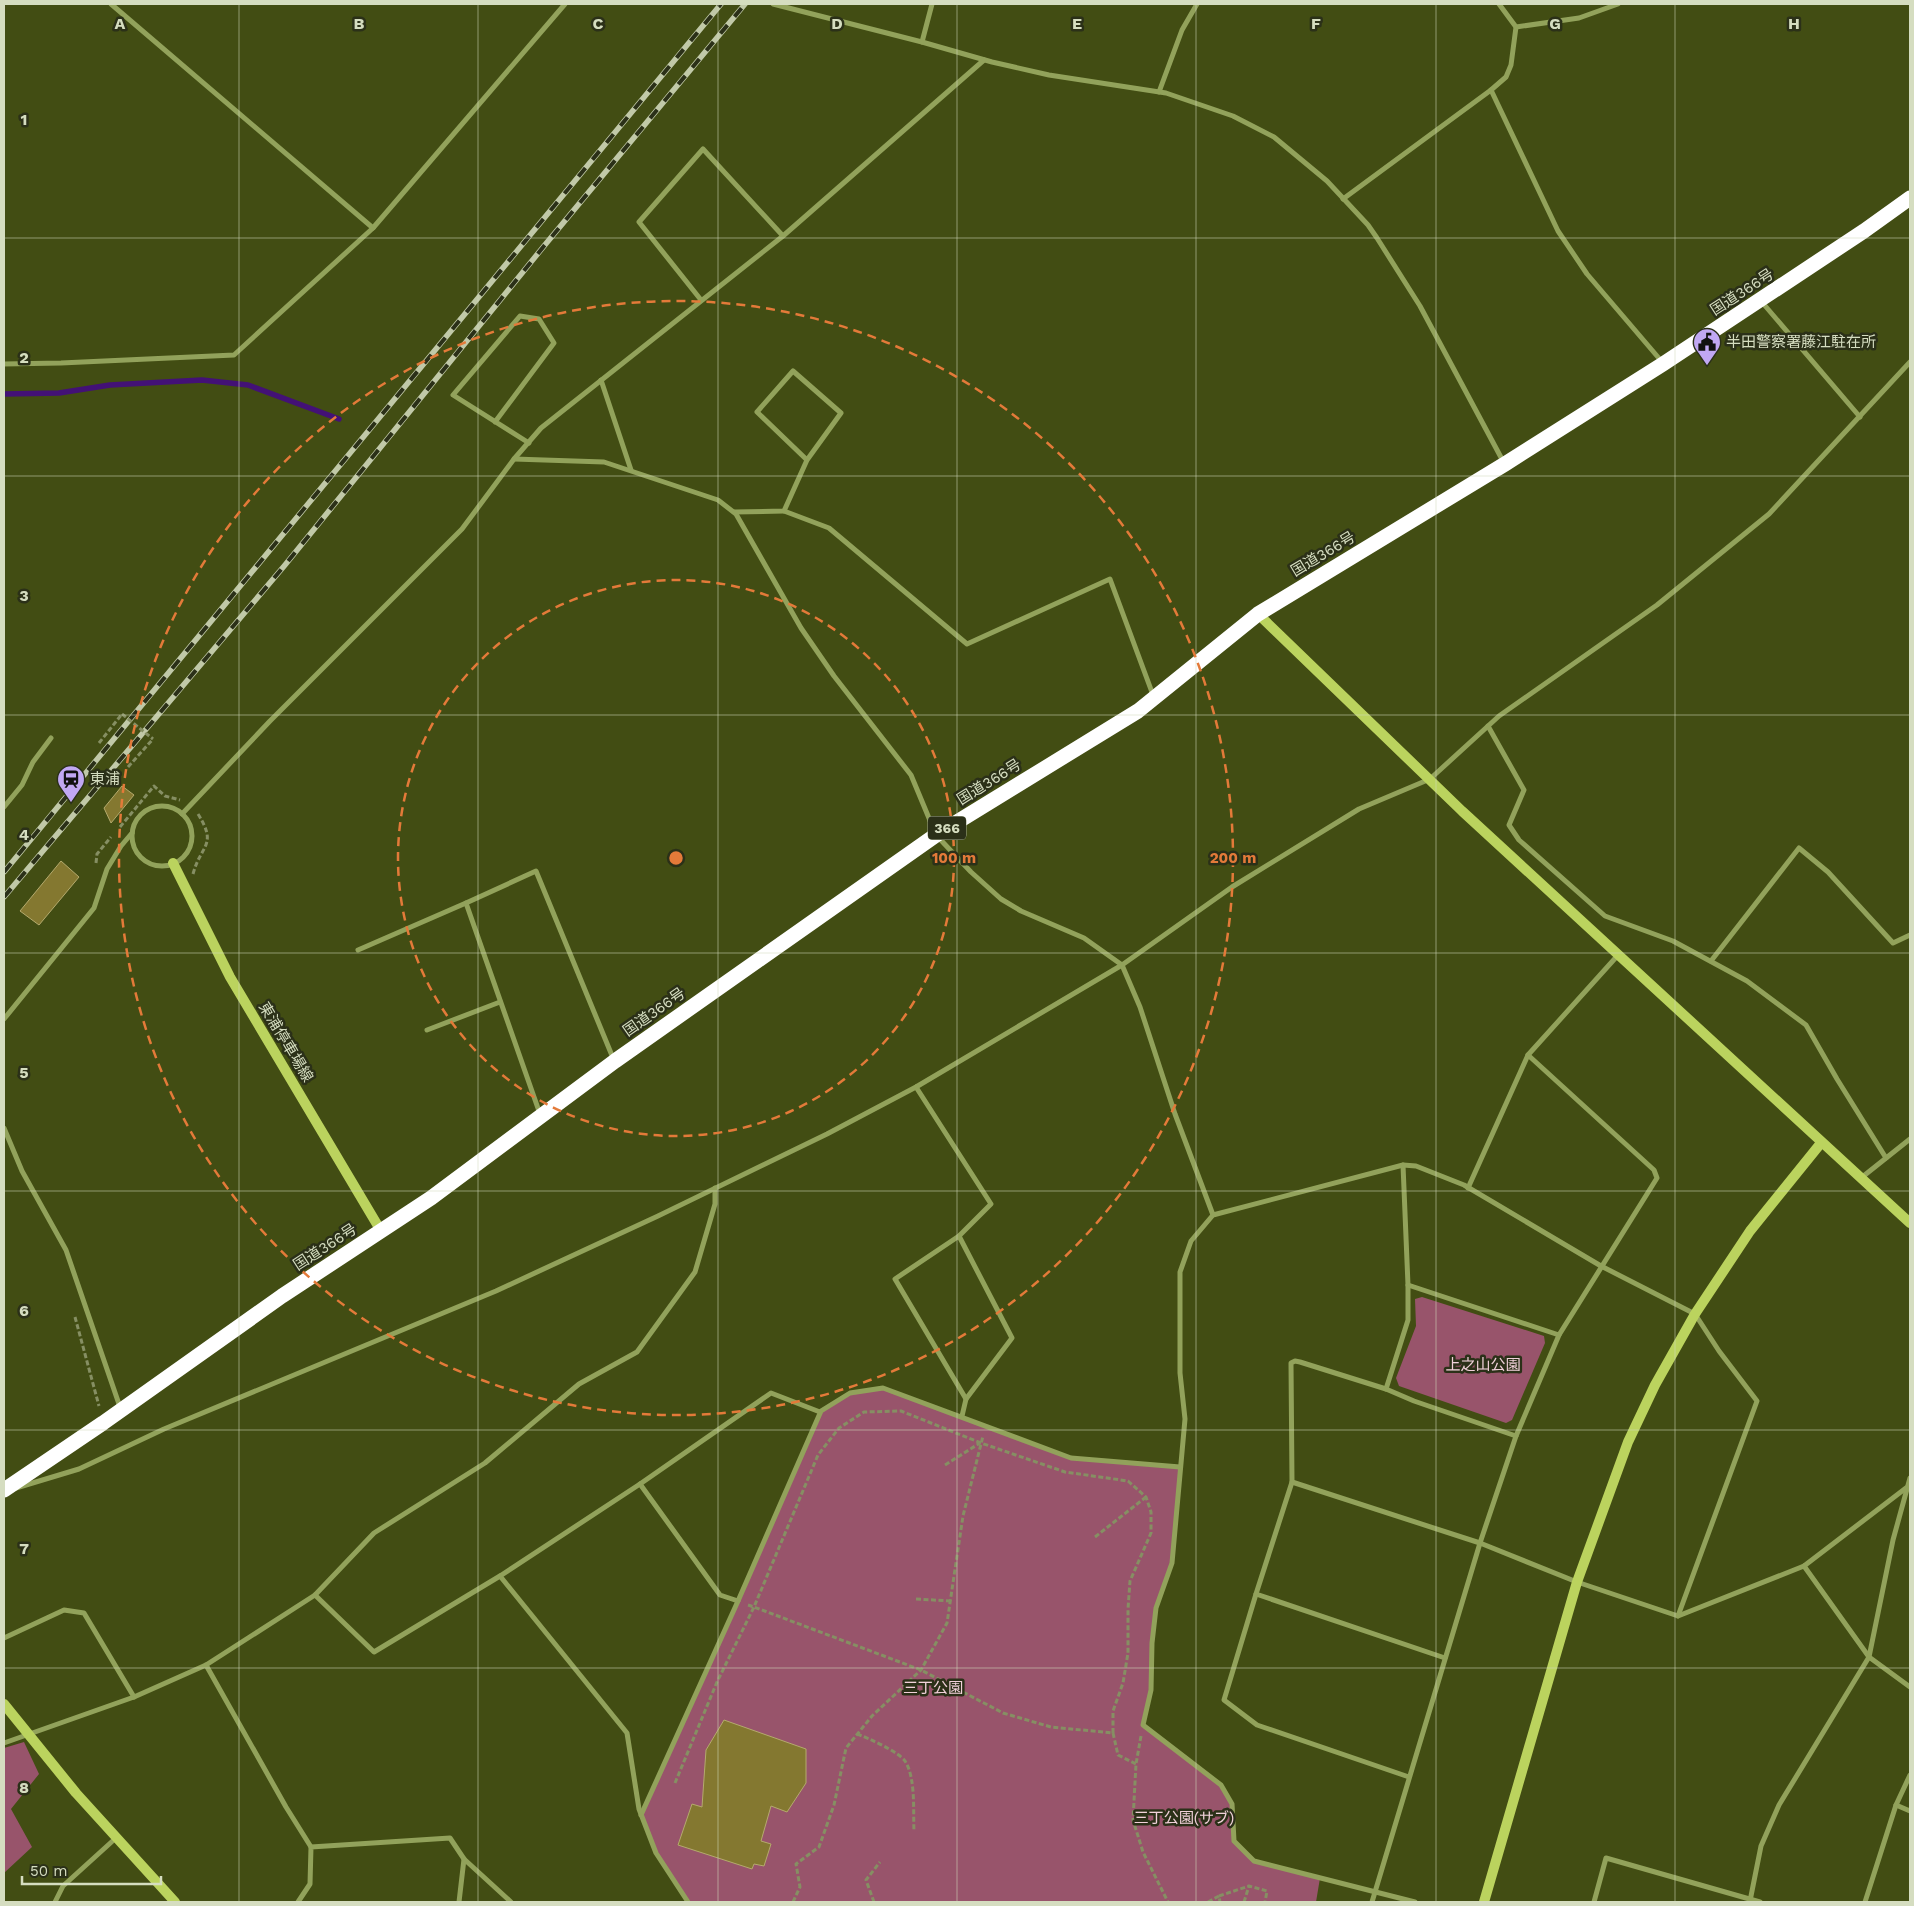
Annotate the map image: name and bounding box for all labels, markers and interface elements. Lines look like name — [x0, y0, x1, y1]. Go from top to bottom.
text: A — [115, 14, 126, 33]
text: B — [354, 14, 365, 33]
text: C — [593, 14, 604, 33]
text: D — [831, 14, 843, 33]
text: E — [1072, 14, 1082, 33]
text: F — [1311, 14, 1321, 33]
text: G — [1549, 14, 1561, 33]
text: H — [1788, 14, 1800, 33]
text: 1 — [21, 110, 27, 129]
street label: 国道366号 — [1707, 265, 1777, 319]
public building icon: 半田警察署藤江駐在所 — [1692, 327, 1722, 366]
place label: 半田警察署藤江駐在所 — [1726, 333, 1876, 351]
text: 2 — [19, 348, 29, 367]
street label: 国道366号 — [1288, 528, 1358, 580]
text: 3 — [19, 586, 29, 605]
street label: 国道366号 — [954, 755, 1024, 809]
station icon: 東浦 — [56, 764, 86, 803]
place label: 東浦 — [90, 770, 120, 788]
road number: 366 — [928, 816, 966, 840]
text: 4 — [19, 825, 29, 844]
centre of rings — [667, 849, 685, 867]
text: 100 m — [932, 849, 976, 867]
text: 200 m — [1210, 849, 1256, 867]
street label: 国道366号 — [619, 984, 689, 1040]
street label: 東浦停車場線 — [255, 999, 317, 1085]
text: 5 — [19, 1063, 29, 1082]
street label: 国道366号 — [290, 1220, 360, 1274]
text: 6 — [19, 1301, 29, 1320]
park label: 上之山公園 — [1445, 1356, 1521, 1374]
text: 7 — [19, 1539, 29, 1558]
park label: 三丁公園 — [903, 1679, 963, 1697]
text: 8 — [19, 1778, 29, 1797]
park label: 三丁公園(サブ) — [1134, 1809, 1234, 1827]
scale bar — [22, 1854, 161, 1886]
text: 50 m — [30, 1862, 67, 1880]

